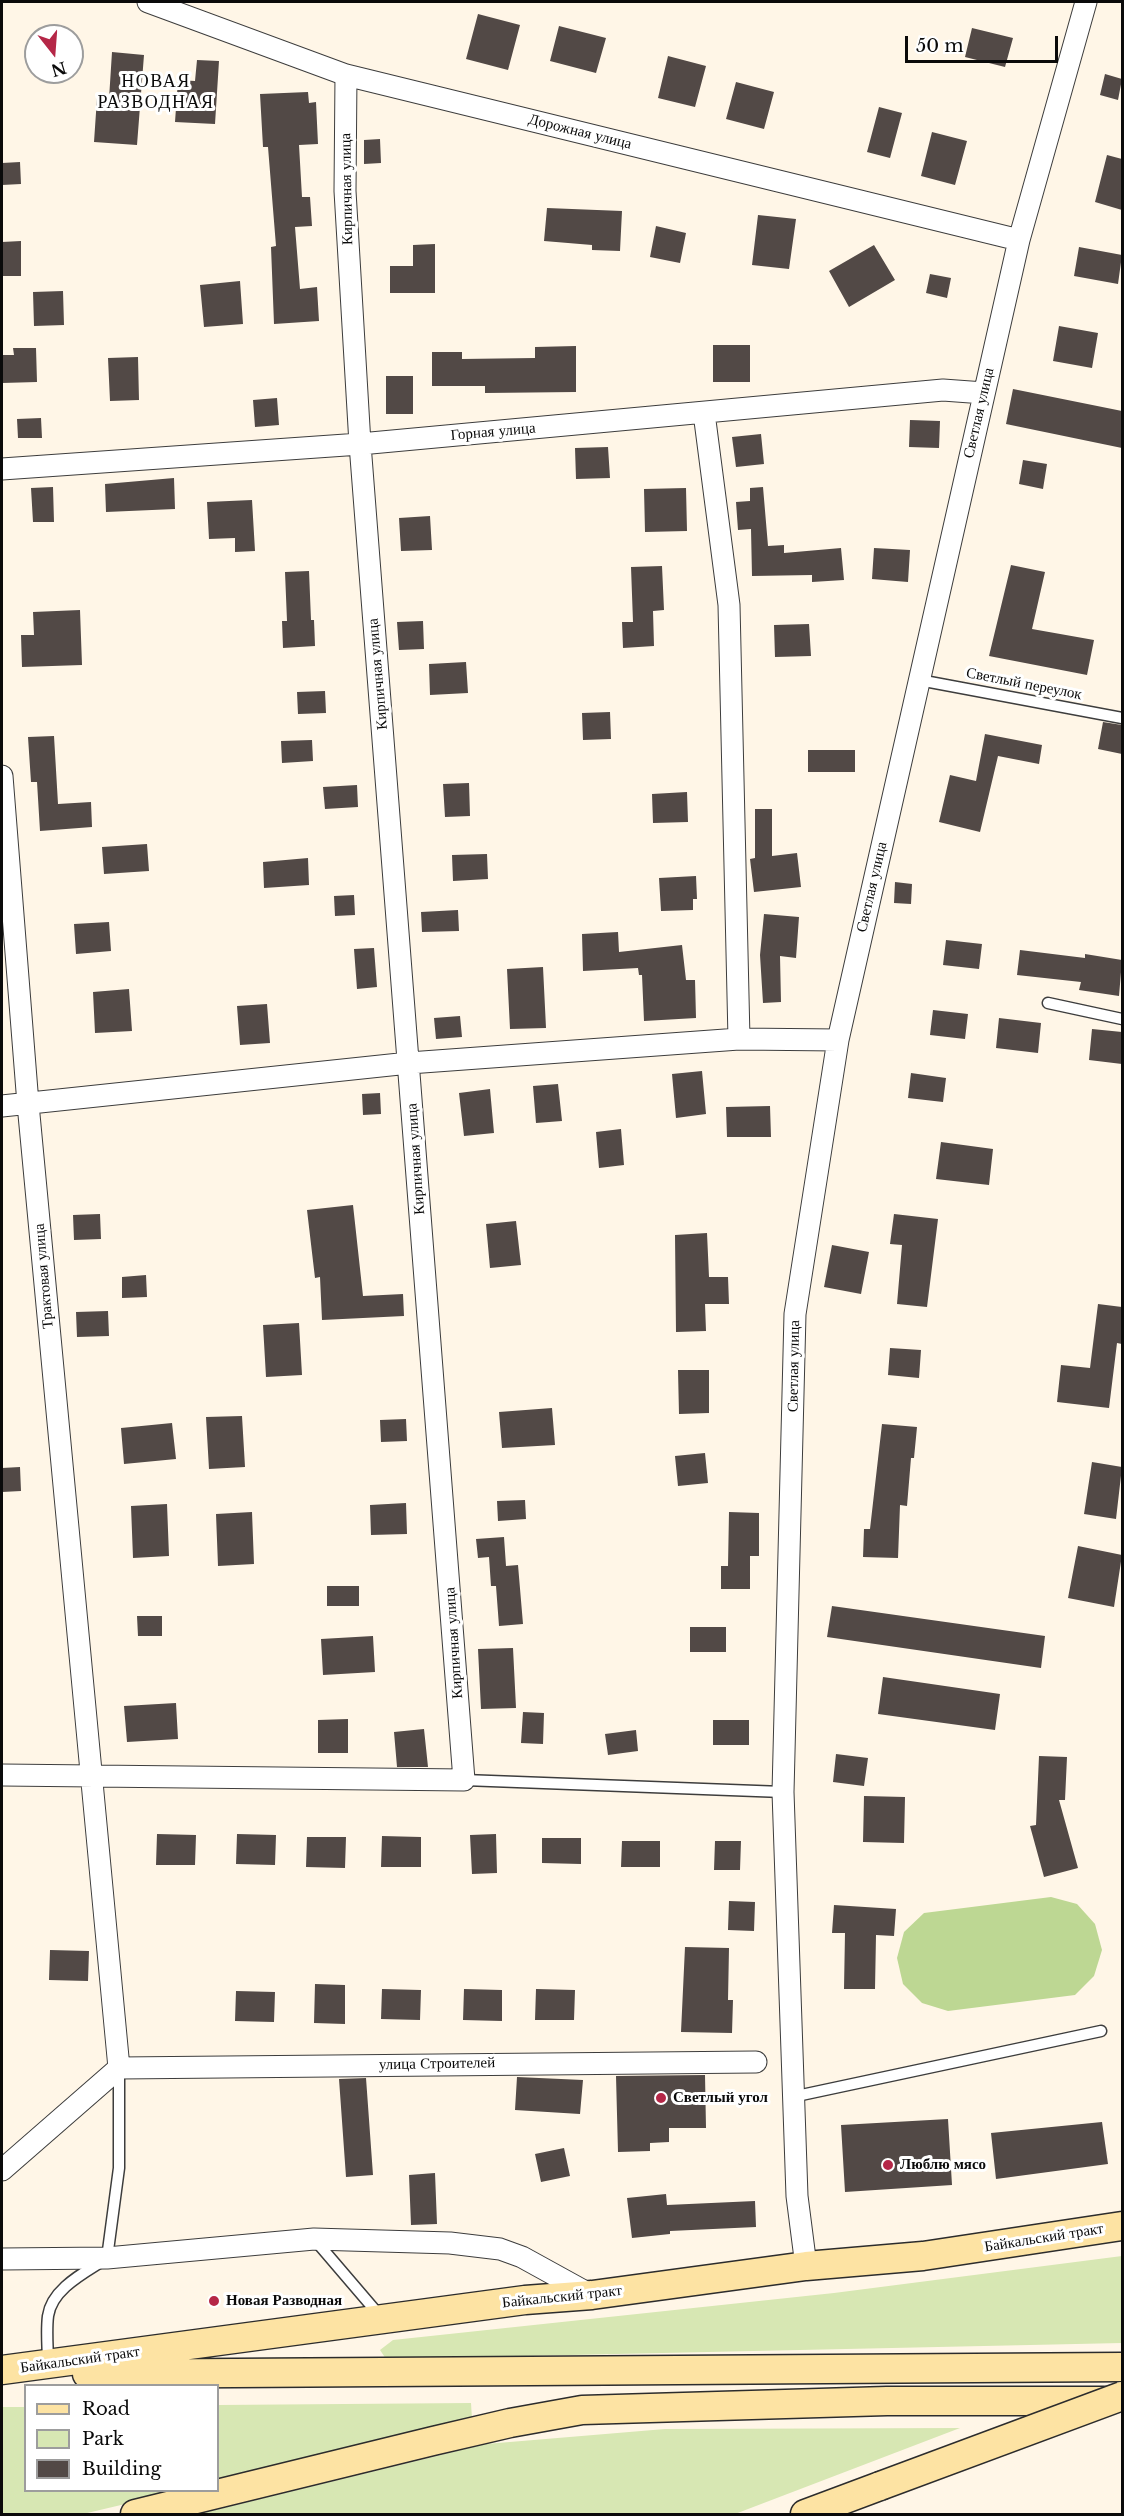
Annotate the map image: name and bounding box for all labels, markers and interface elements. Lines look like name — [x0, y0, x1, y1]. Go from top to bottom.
north arrow — [24, 24, 84, 84]
scale bar — [908, 24, 1061, 62]
text: 50 m — [916, 35, 964, 57]
text: N — [49, 58, 69, 81]
district label: НОВАЯ РАЗВОДНАЯ — [97, 71, 215, 113]
street label: Дорожная улица — [527, 110, 633, 154]
street label: Кирпичная улица — [337, 133, 357, 245]
street label: Светлая улица — [960, 366, 998, 460]
street label: Горная улица — [450, 419, 536, 445]
street label: Кирпичная улица — [364, 617, 392, 731]
street label: Светлый переулок — [965, 664, 1083, 704]
street label: Светлая улица — [853, 840, 891, 934]
street label: Кирпичная улица — [403, 1102, 429, 1216]
street label: Трактовая улица — [30, 1223, 58, 1329]
street label: Светлая улица — [784, 1320, 804, 1412]
street label: Кирпичная улица — [441, 1586, 467, 1700]
street label: улица Строителей — [379, 2054, 495, 2074]
place label: Светлый угол — [673, 2089, 768, 2107]
marker: Светлый угол — [654, 2091, 668, 2105]
place label: Люблю мясо — [900, 2156, 986, 2174]
marker: Люблю мясо — [881, 2158, 895, 2172]
street label: Байкальский тракт — [983, 2220, 1105, 2256]
street label: Байкальский тракт — [501, 2282, 623, 2312]
place label: Новая Разводная — [226, 2292, 342, 2310]
marker: Новая Разводная — [207, 2294, 221, 2308]
street label: Байкальский тракт — [19, 2343, 141, 2377]
legend — [24, 2384, 219, 2492]
text: Road — [82, 2398, 130, 2420]
text: Park — [82, 2428, 124, 2450]
text: Building — [82, 2458, 161, 2480]

